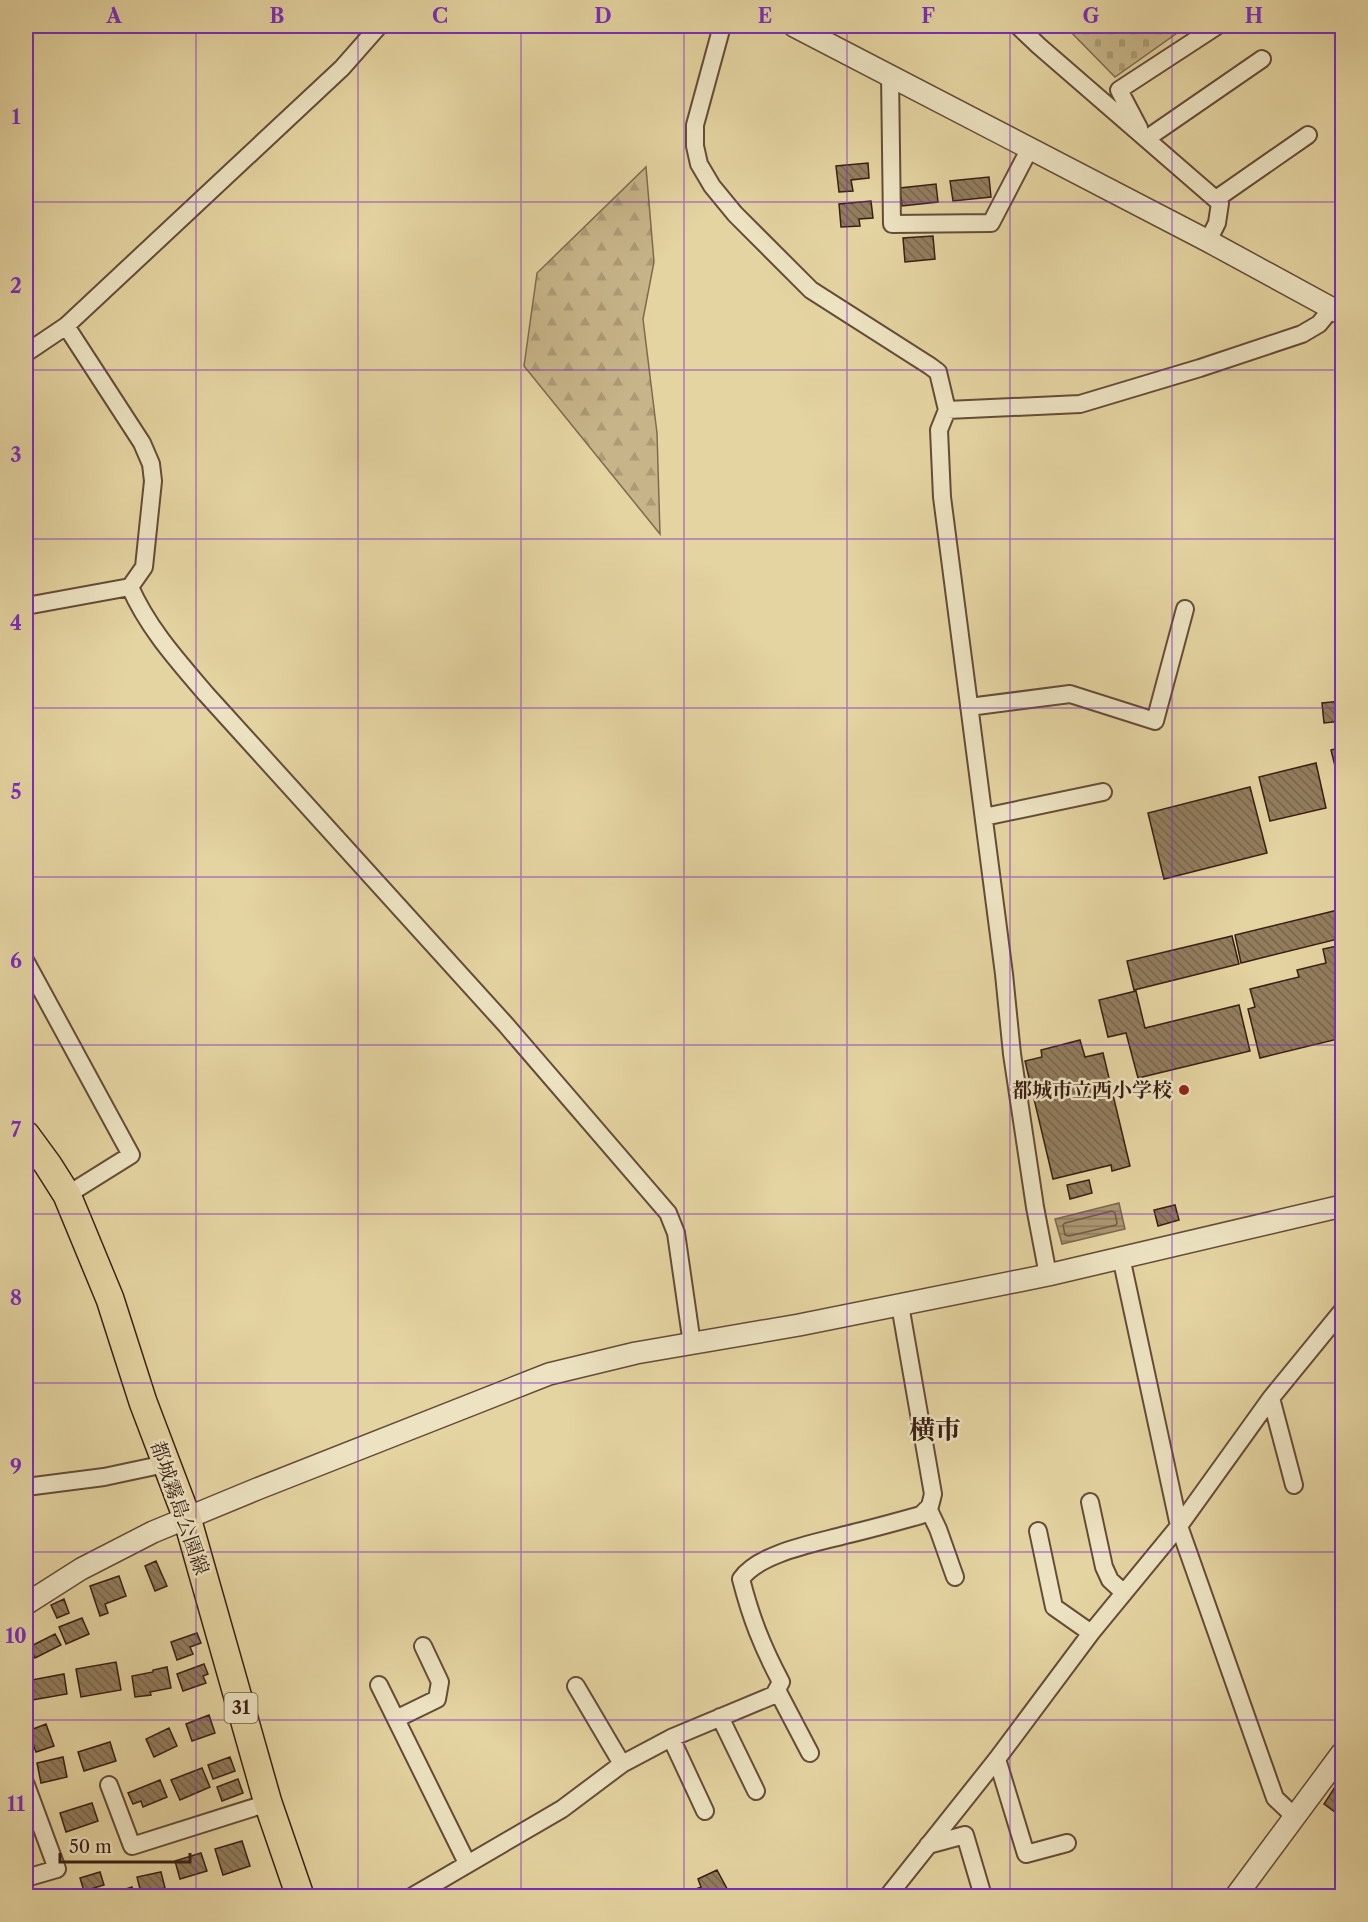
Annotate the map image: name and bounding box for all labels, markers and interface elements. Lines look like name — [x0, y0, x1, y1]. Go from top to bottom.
text: A — [105, 4, 122, 28]
text: B — [270, 4, 285, 28]
text: C — [432, 4, 448, 28]
text: D — [594, 4, 612, 28]
text: E — [758, 4, 772, 28]
text: F — [921, 4, 935, 28]
text: G — [1083, 4, 1100, 28]
text: H — [1245, 4, 1263, 28]
text: 1 — [12, 105, 21, 129]
text: 2 — [10, 274, 22, 298]
text: 3 — [10, 443, 22, 467]
text: 4 — [10, 611, 22, 635]
text: 5 — [10, 780, 22, 804]
text: 6 — [10, 949, 22, 973]
place label: 都城市立西小学校 — [1012, 1078, 1172, 1102]
marker: 都城市立西小学校 — [1177, 1083, 1191, 1097]
text: 7 — [11, 1118, 22, 1142]
text: 8 — [10, 1286, 22, 1310]
district label: 横市 — [909, 1414, 961, 1446]
street label: 都城霧島公園線 — [146, 1438, 214, 1578]
text: 9 — [10, 1455, 22, 1479]
text: 10 — [5, 1624, 27, 1648]
road number: 31 — [224, 1693, 258, 1723]
text: 11 — [7, 1792, 25, 1816]
scale bar — [60, 1826, 190, 1864]
text: 50 m — [69, 1836, 112, 1858]

